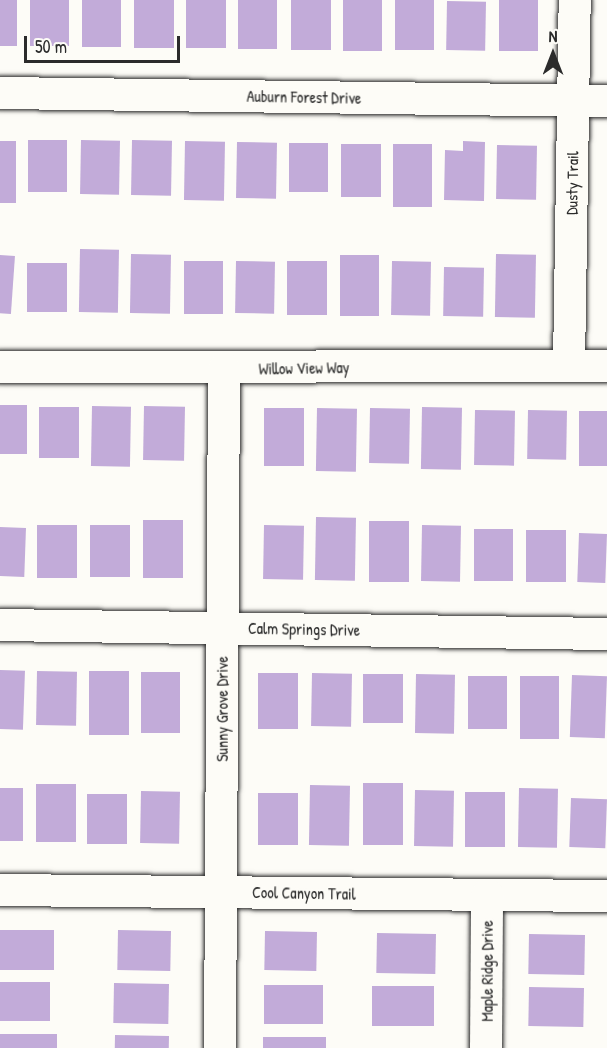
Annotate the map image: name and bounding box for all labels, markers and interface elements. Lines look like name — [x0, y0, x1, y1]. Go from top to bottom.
scale bar — [27, 24, 183, 62]
north arrow — [523, 24, 583, 84]
text: N — [549, 25, 557, 47]
text: 50 m — [35, 34, 67, 59]
street label: Auburn Forest Drive — [246, 86, 362, 108]
street label: Dusty Trail — [562, 151, 582, 215]
street label: Willow View Way — [258, 358, 350, 378]
street label: Calm Springs Drive — [248, 618, 360, 640]
street label: Sunny Grove Drive — [212, 656, 232, 762]
street label: Cool Canyon Trail — [252, 882, 356, 904]
street label: Maple Ridge Drive — [477, 920, 497, 1022]

